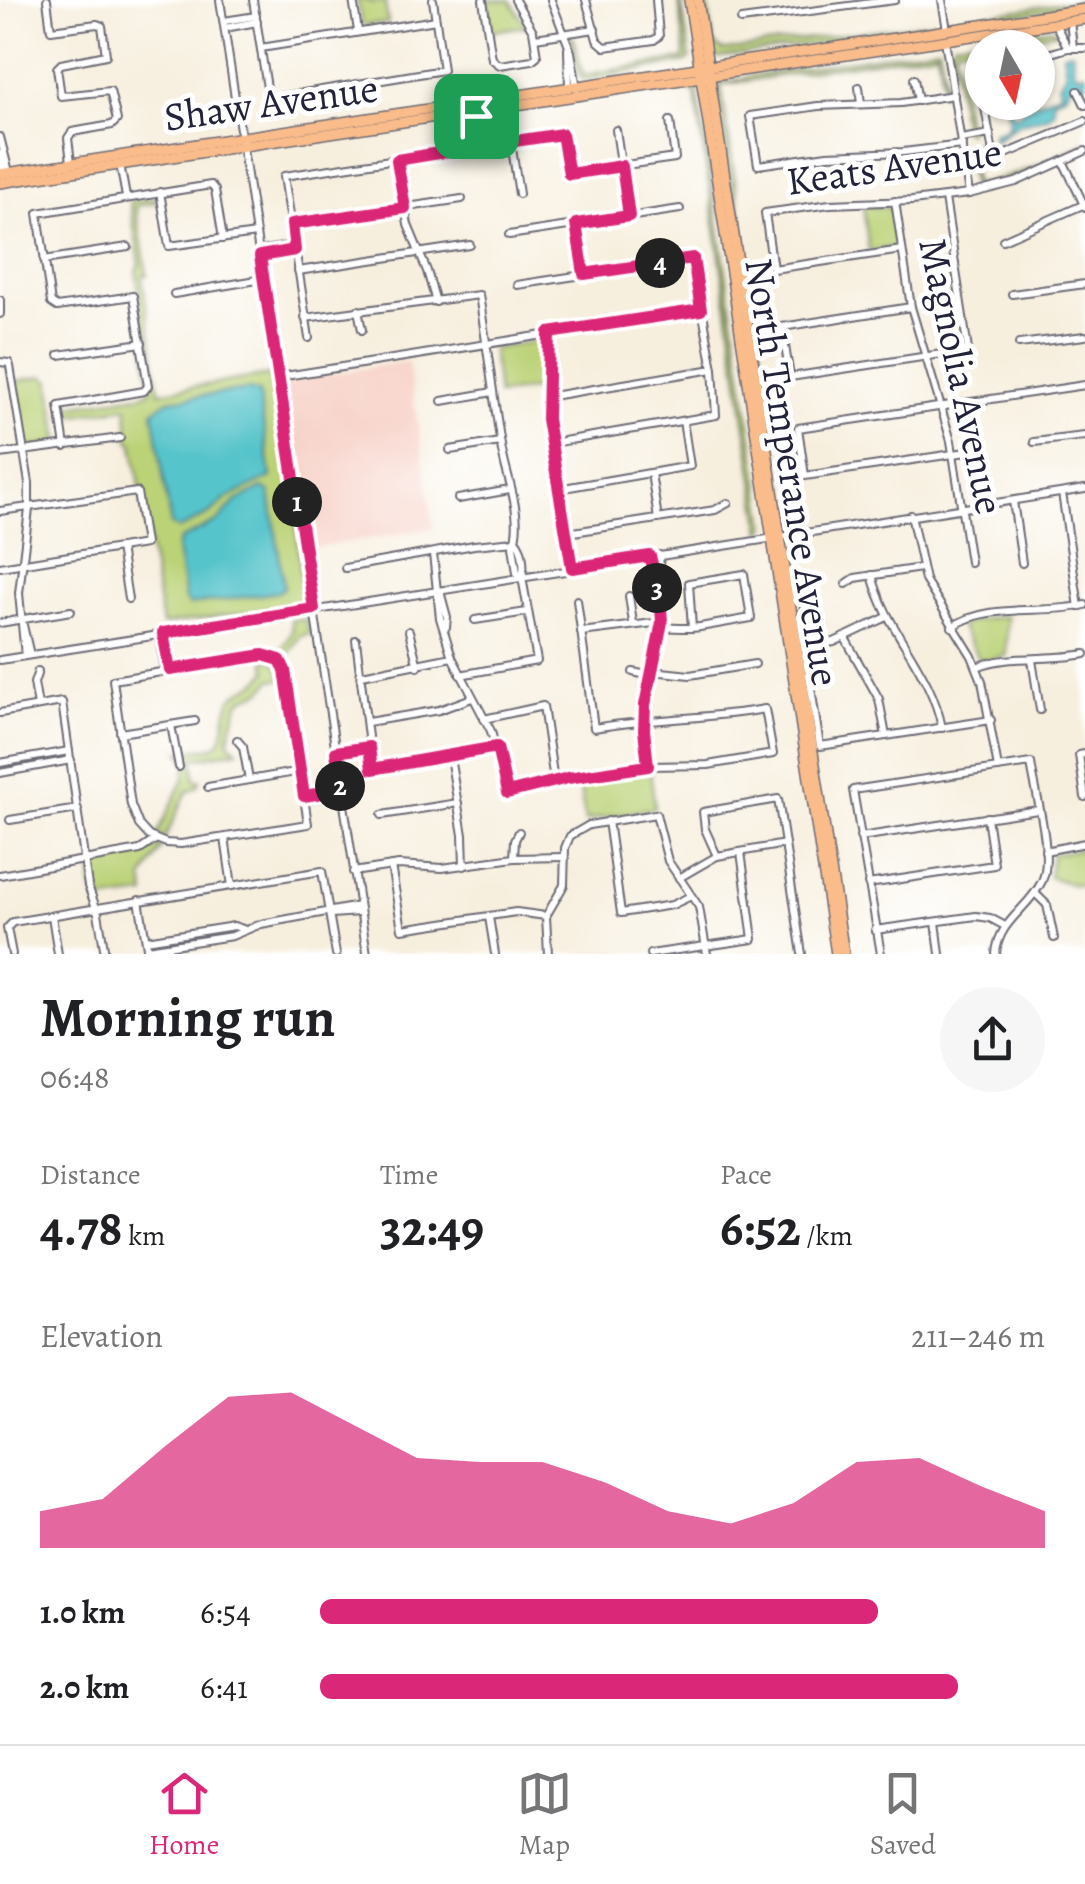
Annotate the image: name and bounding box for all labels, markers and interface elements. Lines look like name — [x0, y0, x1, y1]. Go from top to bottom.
north arrow — [965, 30, 1055, 120]
map controls — [965, 30, 1055, 120]
street label: Shaw Avenue — [161, 60, 381, 145]
pin — [434, 74, 519, 159]
icon: arrive — [449, 89, 504, 144]
street label: Keats Avenue — [783, 124, 1005, 209]
street label: Magnolia Avenue — [905, 233, 1018, 519]
pin: 4 — [635, 238, 685, 288]
text: 4 — [653, 244, 667, 282]
street label: North Temperance Avenue — [732, 254, 853, 690]
pin: 1 — [272, 477, 322, 527]
text: 1 — [292, 483, 302, 521]
pin: 3 — [632, 563, 682, 613]
text: 3 — [651, 569, 663, 607]
pin: 2 — [315, 761, 365, 811]
text: 2 — [333, 767, 347, 805]
text: Morning run — [40, 980, 335, 1055]
button: share — [940, 987, 1045, 1092]
text: 06:48 — [40, 1055, 109, 1099]
text: Distance — [40, 1156, 140, 1194]
text: Time — [380, 1156, 438, 1194]
text: Pace — [720, 1156, 772, 1194]
text: 4.78 — [40, 1194, 123, 1262]
text: 32:49 — [380, 1194, 484, 1262]
text: 6:52 — [720, 1194, 801, 1262]
text: km — [123, 1217, 165, 1255]
text: /km — [801, 1217, 853, 1255]
text: Elevation — [40, 1314, 163, 1358]
text: 211–246 m — [911, 1314, 1045, 1358]
text: 1.0 km — [40, 1590, 125, 1634]
text: 6:54 — [200, 1590, 251, 1634]
text: 2.0 km — [40, 1665, 129, 1709]
text: 6:41 — [200, 1665, 248, 1709]
tab: Home — [149, 1766, 219, 1864]
tab: Map — [517, 1766, 572, 1864]
tab: Saved — [870, 1766, 936, 1864]

